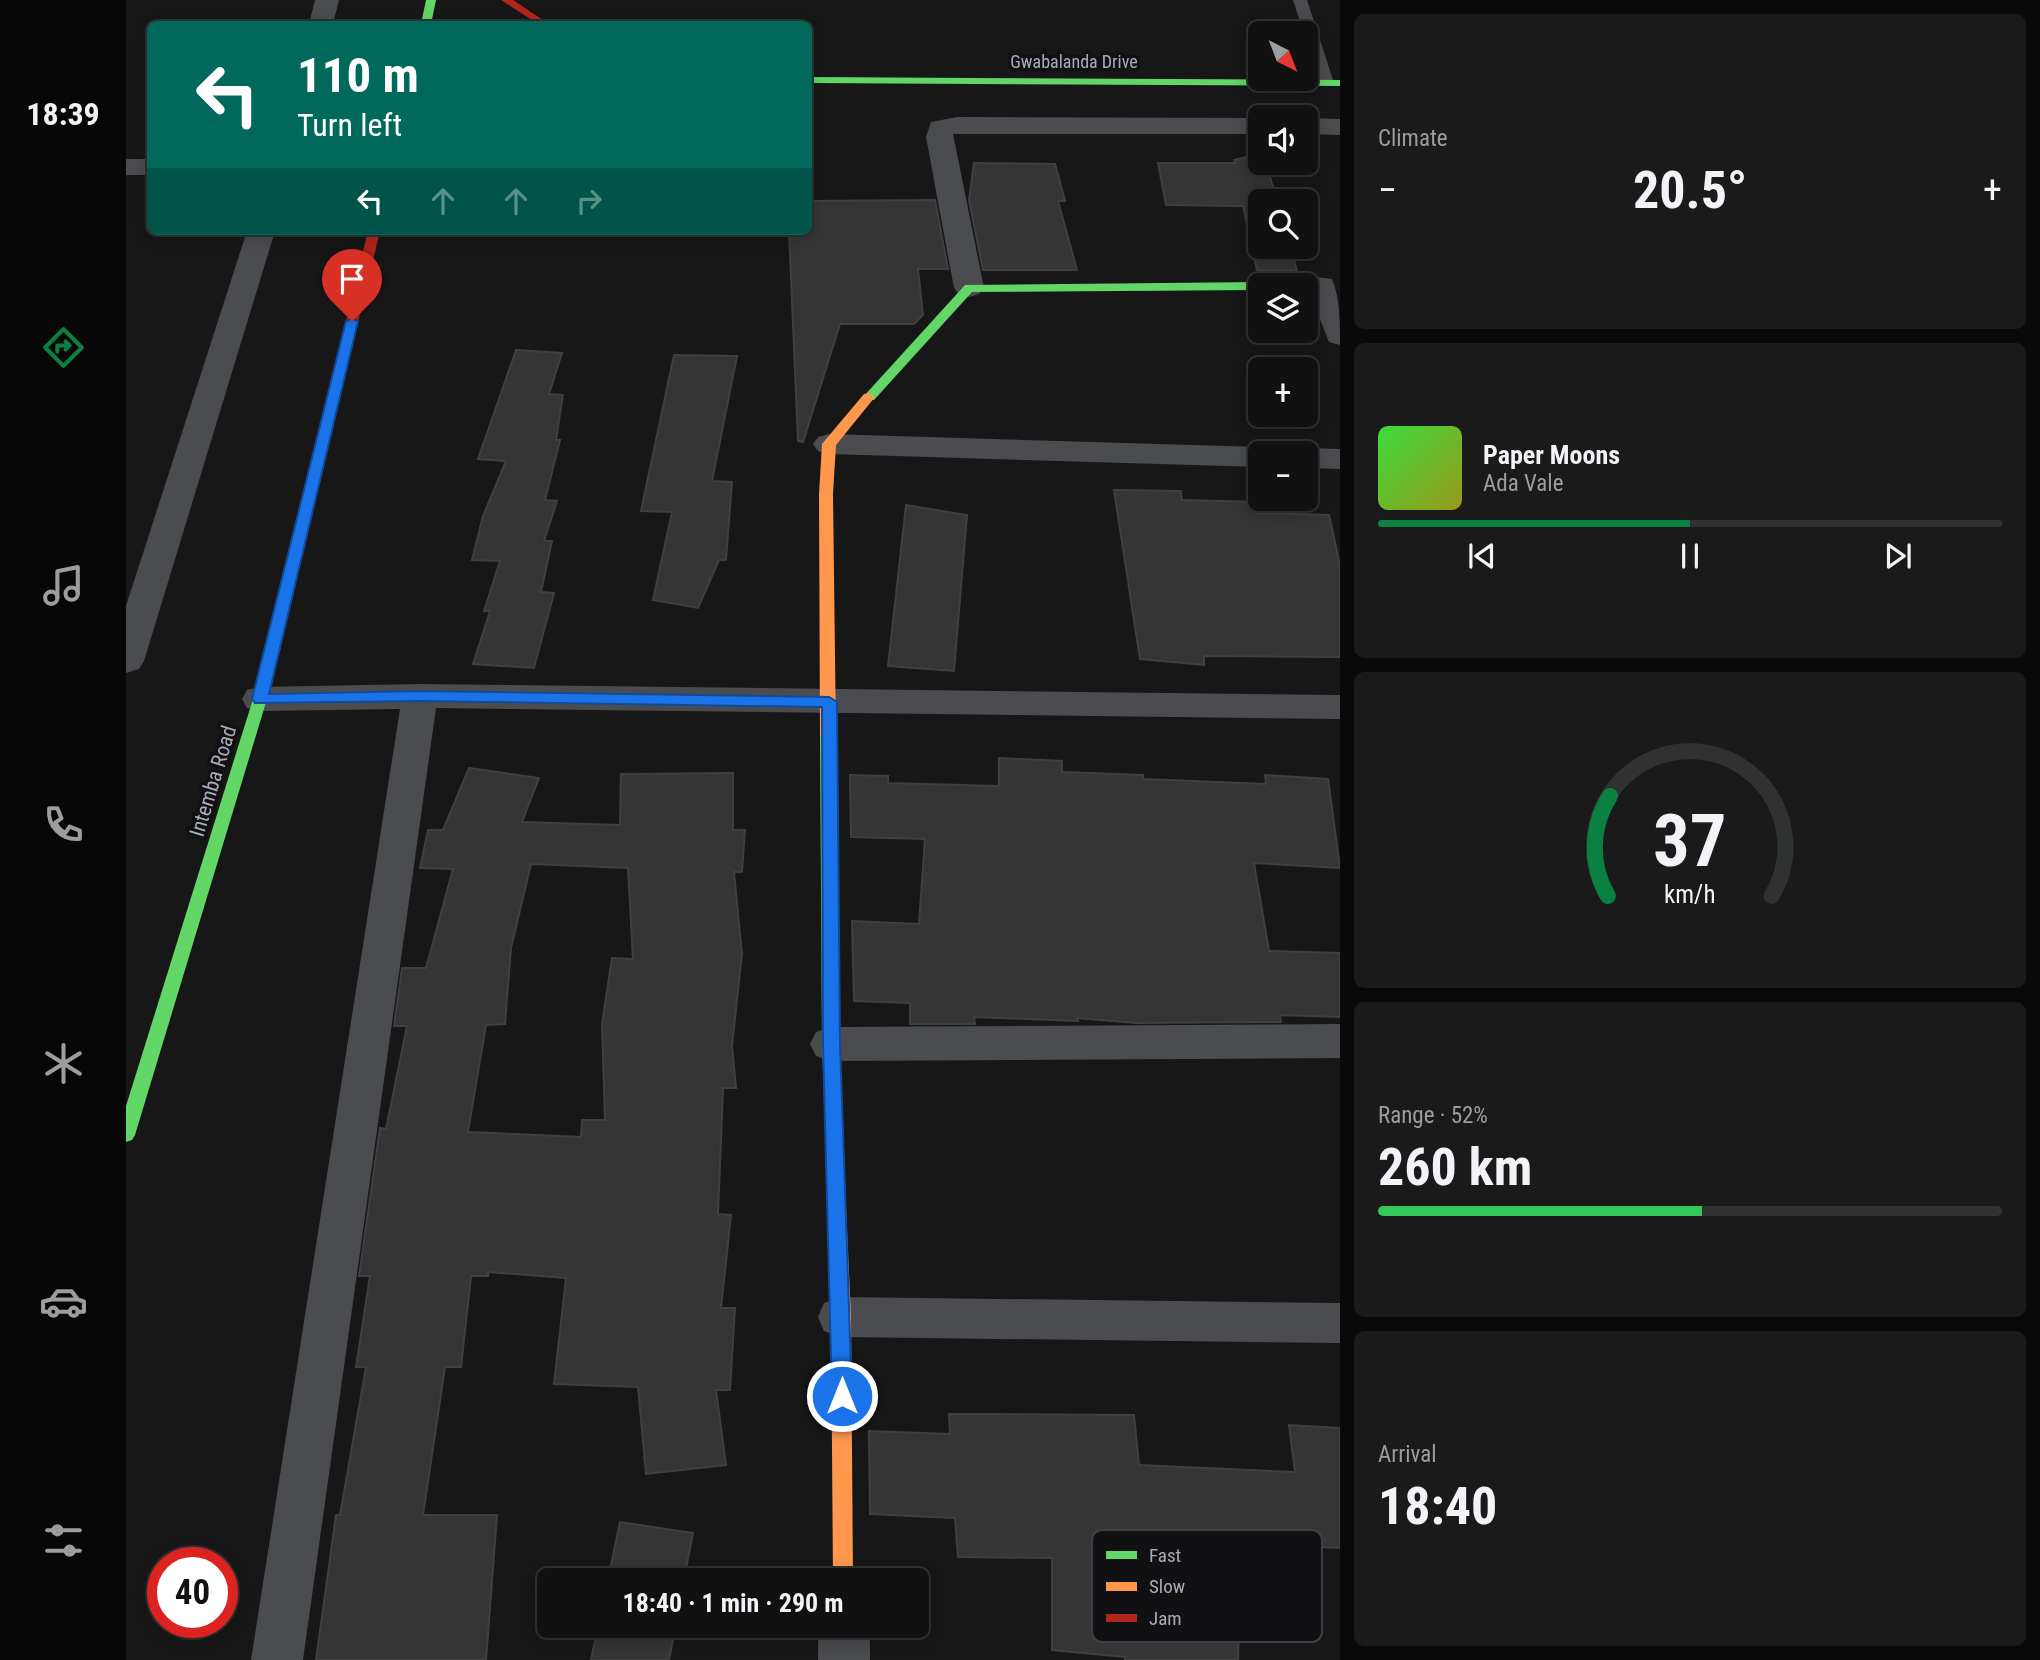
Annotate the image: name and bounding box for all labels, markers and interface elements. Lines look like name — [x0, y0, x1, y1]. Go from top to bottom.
north arrow — [1248, 21, 1318, 91]
map controls — [1248, 21, 1318, 511]
text: 110 m — [297, 47, 419, 104]
icon: left — [182, 49, 273, 140]
street label: Gwabalanda Drive — [1010, 51, 1138, 72]
text: 18:39 — [26, 95, 100, 133]
button: sound — [1248, 105, 1318, 175]
text: Turn left — [297, 106, 402, 144]
text: Climate — [1378, 125, 1448, 152]
text: 20.5° — [1633, 160, 1747, 221]
text: − — [1378, 168, 1397, 212]
text: + — [1983, 168, 2002, 212]
icon: left — [351, 182, 389, 220]
icon: ahead — [424, 182, 462, 220]
icon: ahead — [497, 182, 535, 220]
icon: right — [570, 182, 608, 220]
button: search — [1248, 189, 1318, 259]
pin — [322, 249, 382, 321]
icon: arrive — [333, 260, 371, 298]
button: layers — [1248, 273, 1318, 343]
icon: directions — [39, 323, 88, 372]
button: + — [1248, 357, 1318, 427]
text: Paper Moons — [1483, 440, 1620, 470]
button: − — [1248, 441, 1318, 511]
text: Ada Vale — [1483, 470, 1563, 497]
icon: previous — [1463, 537, 1501, 575]
icon: pause — [1671, 537, 1709, 575]
icon: next — [1879, 537, 1917, 575]
icon: music — [39, 561, 88, 610]
street label: Intemba Road — [185, 723, 241, 839]
text: 37 — [1653, 798, 1727, 884]
icon: phone — [39, 800, 88, 849]
text: km/h — [1664, 880, 1716, 909]
icon: climate — [39, 1039, 88, 1088]
text: Range · 52% — [1378, 1102, 1488, 1129]
text: 260 km — [1378, 1137, 1532, 1198]
icon: car — [39, 1277, 88, 1326]
position arrow — [805, 1359, 879, 1433]
text: Arrival — [1378, 1441, 1437, 1468]
text: 18:40 — [1378, 1476, 1497, 1537]
icon: filters — [39, 1516, 88, 1565]
legend — [1092, 1530, 1322, 1642]
text: Fast — [1149, 1544, 1181, 1567]
speed limit sign: 40 — [147, 1547, 238, 1638]
text: Slow — [1149, 1575, 1185, 1598]
text: 18:40 · 1 min · 290 m — [623, 1588, 843, 1618]
text: Jam — [1149, 1607, 1182, 1630]

